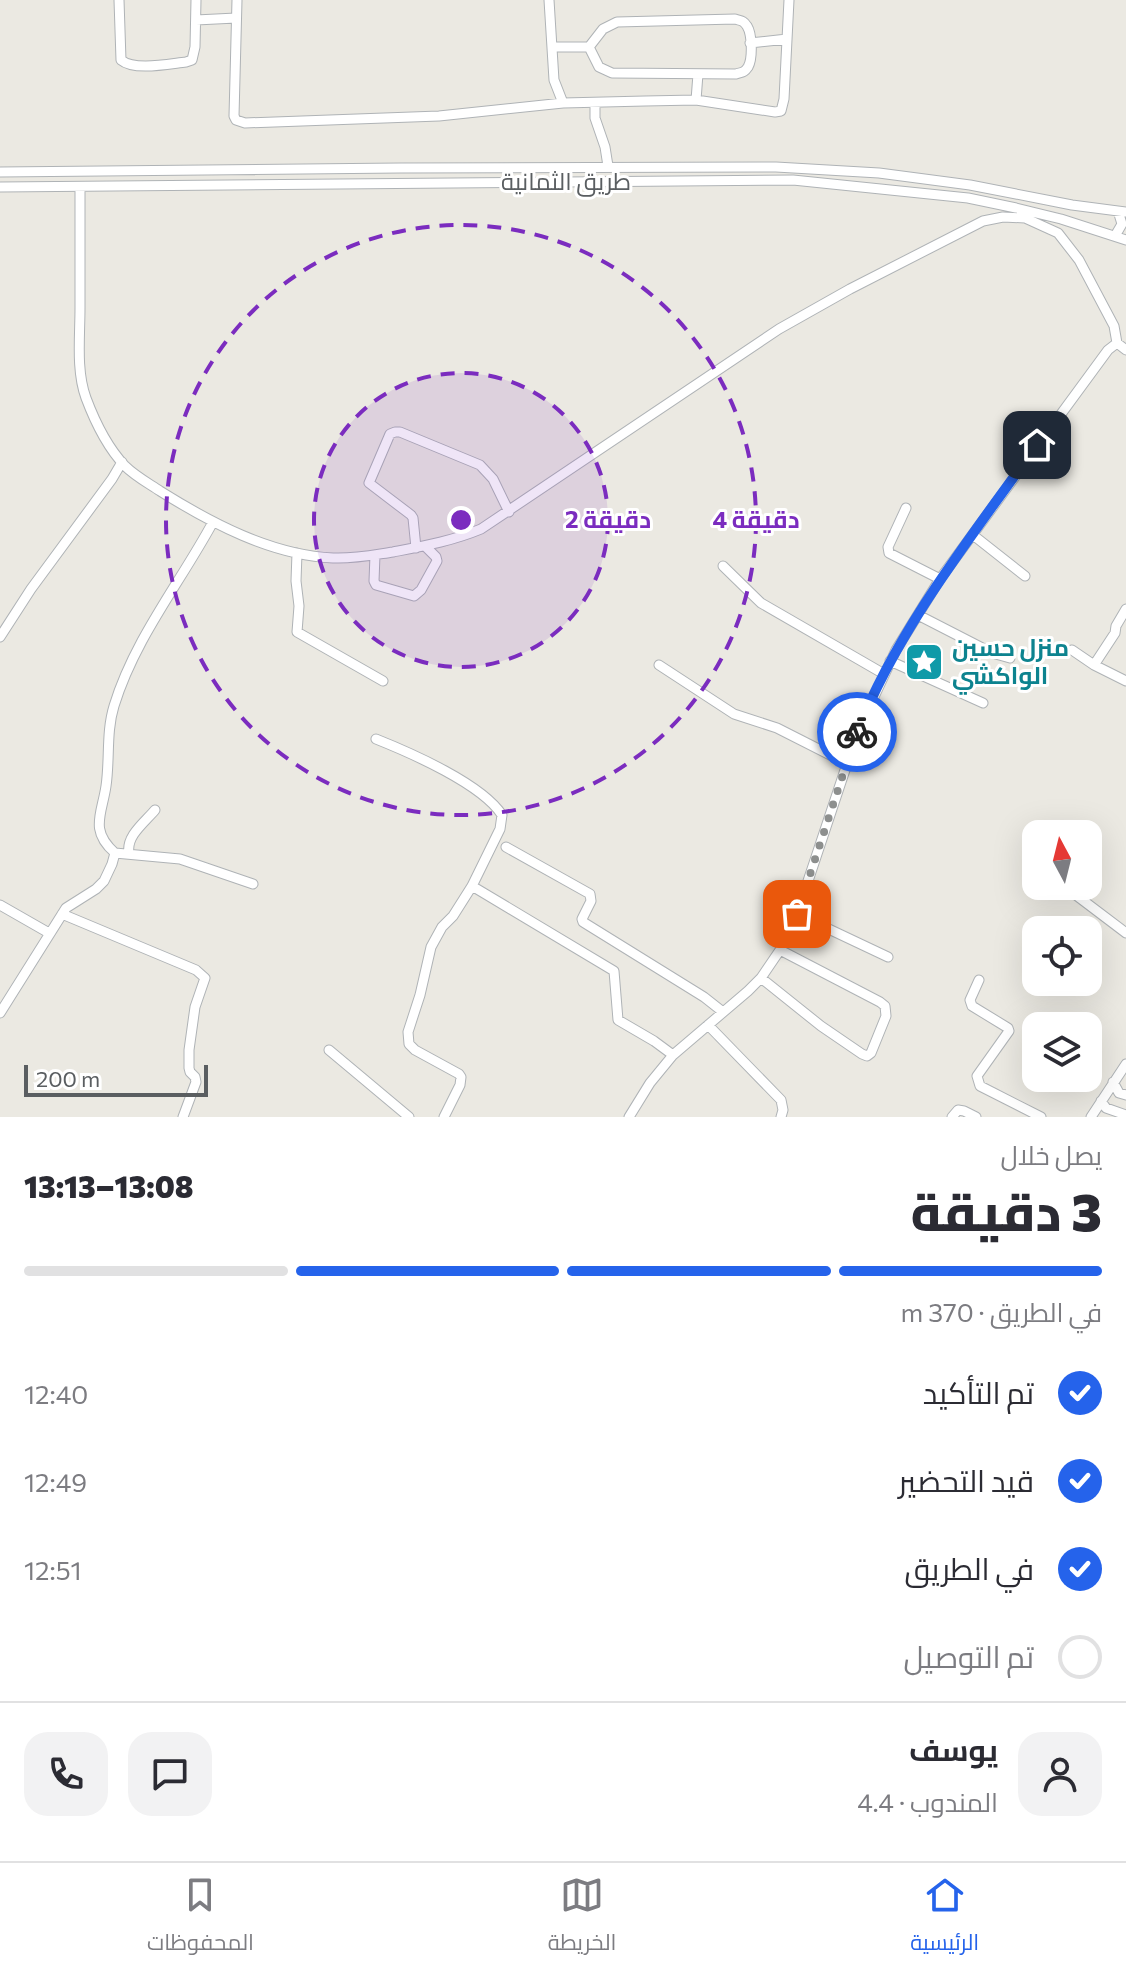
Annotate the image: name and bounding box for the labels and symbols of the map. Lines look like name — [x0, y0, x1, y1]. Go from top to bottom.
street label: طريق الثمانية — [501, 166, 631, 197]
pin — [1003, 411, 1071, 479]
text: 2 دقيقة — [565, 504, 651, 533]
text: 4 دقيقة — [712, 504, 800, 533]
centre of rings — [447, 506, 475, 534]
place label: منزل حسين الواكشي — [952, 632, 1069, 695]
place icon: منزل حسين الواكشي — [903, 641, 945, 683]
courier — [817, 692, 897, 772]
north arrow — [1022, 820, 1102, 900]
pin — [763, 880, 831, 948]
scale bar — [24, 1061, 208, 1097]

